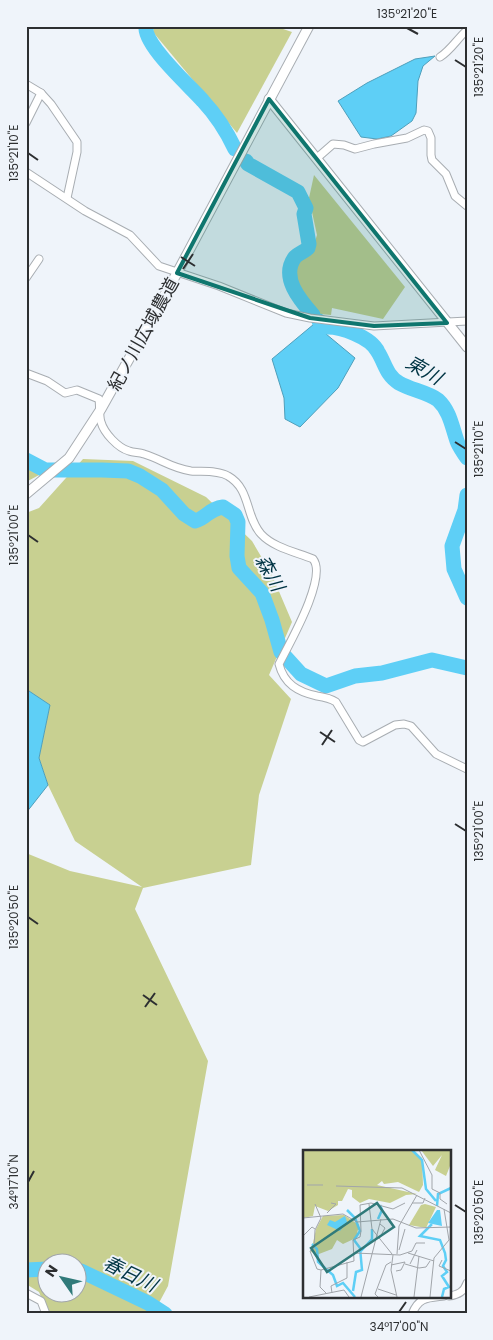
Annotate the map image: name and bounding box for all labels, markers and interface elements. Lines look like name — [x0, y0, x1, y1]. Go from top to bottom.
text: 135°21'20"E — [377, 5, 437, 22]
text: 135°21'20"E — [470, 37, 487, 97]
text: 135°21'10"E — [5, 124, 22, 182]
street label: 紀ノ川広域農道 — [102, 273, 184, 395]
water label: 東川 — [401, 349, 449, 392]
text: 135°21'10"E — [470, 420, 487, 478]
text: 135°21'00"E — [5, 505, 22, 565]
water label: 森川 — [249, 550, 292, 598]
text: 135°21'00"E — [470, 801, 487, 861]
text: 135°20'50"E — [5, 885, 22, 949]
inset map — [303, 1150, 450, 1298]
text: 34°17'10"N — [5, 1154, 22, 1210]
text: 135°20'50"E — [470, 1180, 487, 1244]
water label: 春日川 — [98, 1249, 163, 1300]
north arrow — [38, 1252, 88, 1302]
text: N — [40, 1261, 62, 1281]
text: 34°17'00"N — [370, 1318, 428, 1335]

